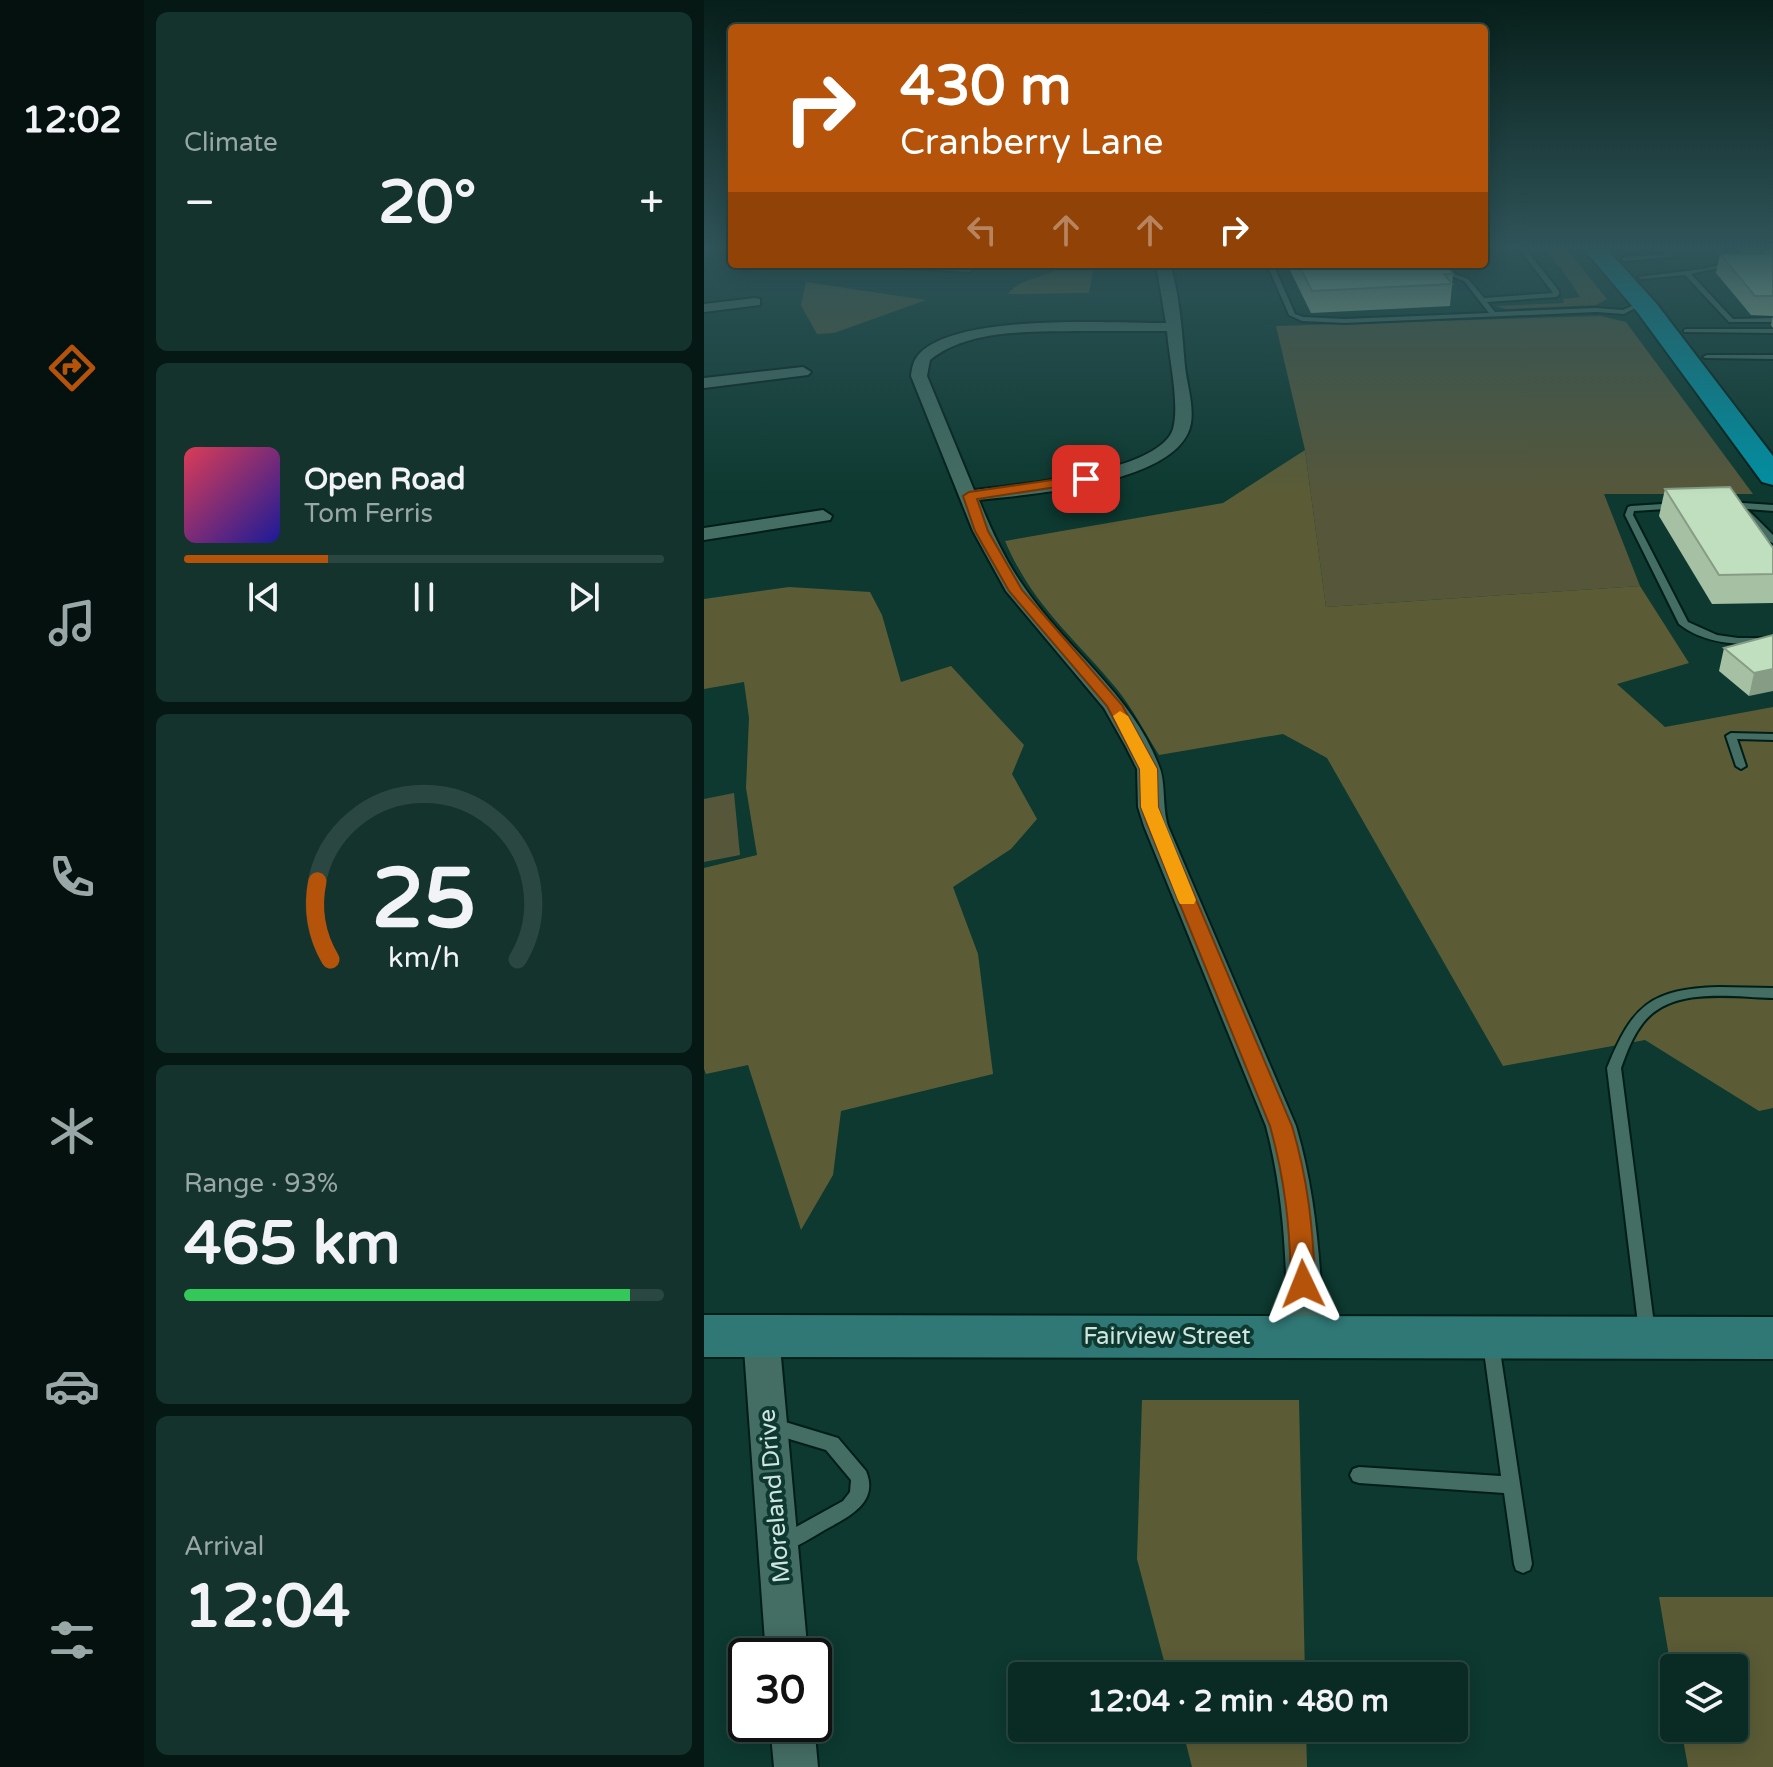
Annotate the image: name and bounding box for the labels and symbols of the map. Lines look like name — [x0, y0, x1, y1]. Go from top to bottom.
pin — [1052, 445, 1120, 513]
position arrow — [1261, 1242, 1345, 1326]
street label: Fairview Street — [1083, 1322, 1251, 1351]
street label: Moreland Drive — [752, 1408, 797, 1584]
speed limit sign: 30 — [728, 1638, 832, 1742]

